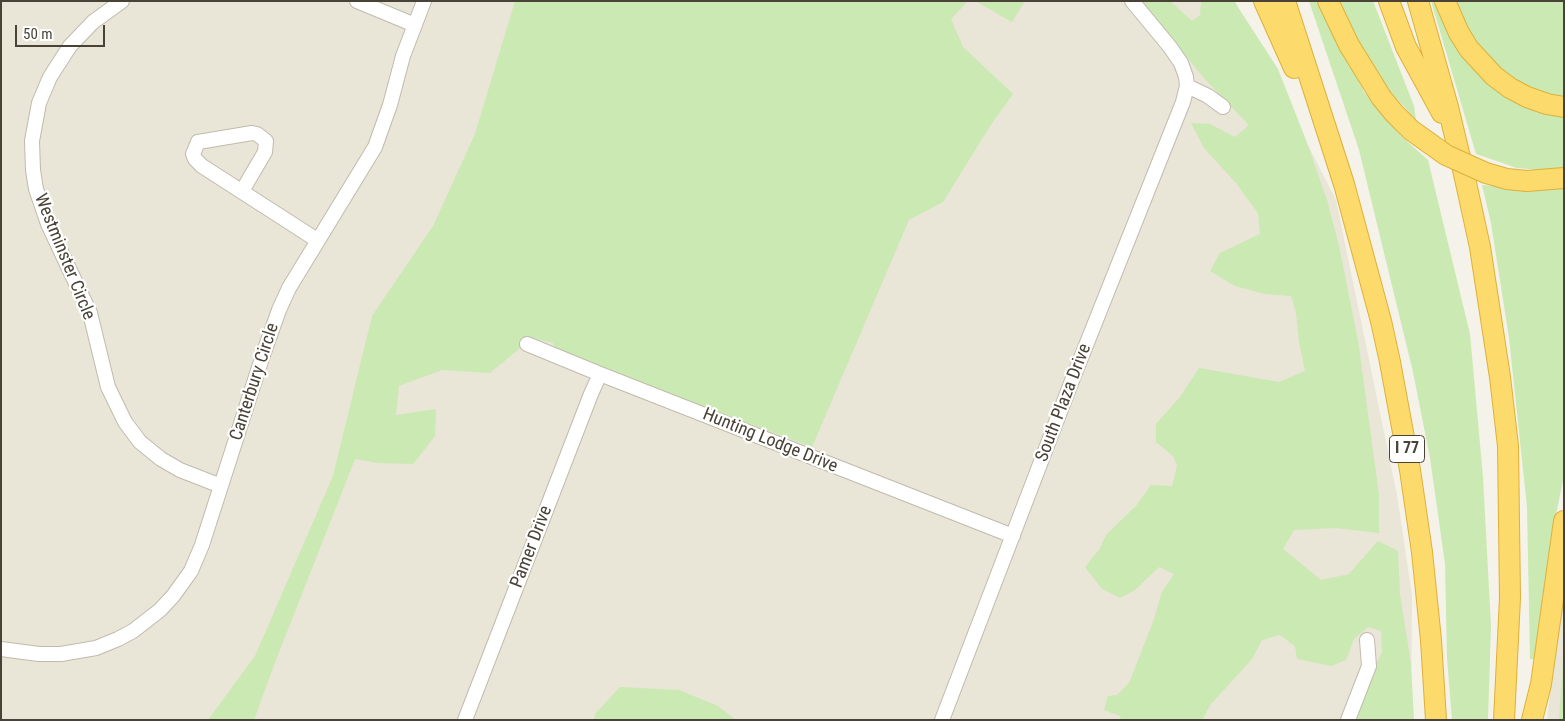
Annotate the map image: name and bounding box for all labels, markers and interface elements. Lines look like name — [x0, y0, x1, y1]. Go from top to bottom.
scale bar — [18, 15, 108, 47]
text: 50 m — [23, 25, 53, 43]
street label: Westminster Circle — [29, 191, 99, 323]
street label: Canterbury Circle — [226, 321, 284, 443]
street label: South Plaza Drive — [1032, 341, 1096, 465]
street label: Hunting Lodge Drive — [699, 404, 841, 478]
road number: I 77 — [1390, 436, 1424, 462]
street label: Pamer Drive — [507, 503, 557, 591]

